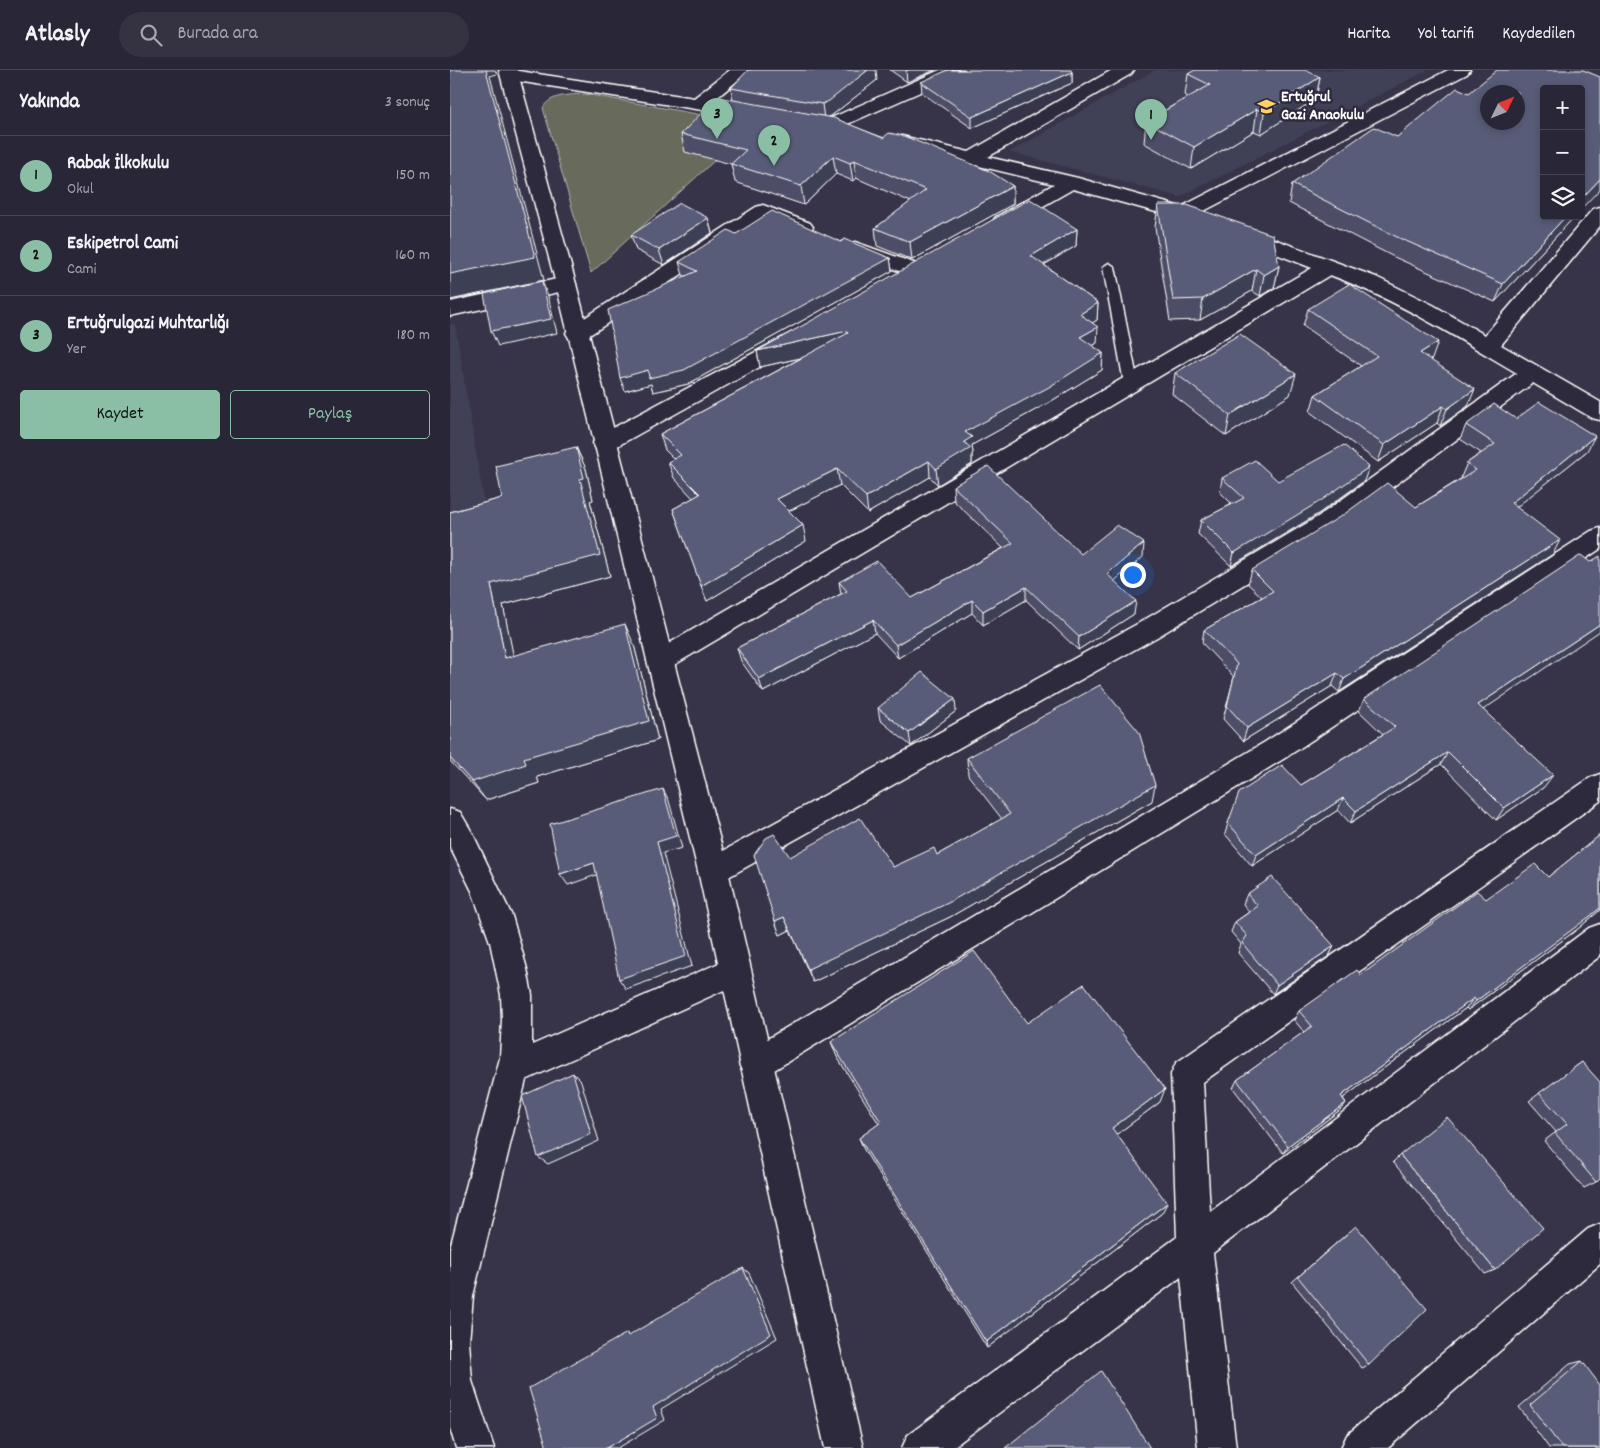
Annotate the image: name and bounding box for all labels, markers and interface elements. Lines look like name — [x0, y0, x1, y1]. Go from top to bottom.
search box — [119, 12, 469, 57]
text: Atlasly — [25, 18, 89, 52]
icon: search — [137, 21, 165, 49]
text: Burada ara — [177, 21, 258, 48]
text: Harita — [1347, 22, 1390, 47]
text: Yol tarifi — [1418, 22, 1474, 47]
text: Kaydedilen — [1502, 22, 1575, 47]
north arrow — [1480, 85, 1525, 130]
map controls — [1540, 85, 1585, 220]
button: + — [1540, 85, 1585, 130]
place label: Ertuğrul Gazi Anaokulu — [1281, 86, 1364, 127]
text: Yakında — [20, 88, 79, 118]
text: 3 sonuç — [385, 91, 430, 114]
school or university icon: Ertuğrul Gazi Anaokulu — [1257, 96, 1277, 116]
pin: 3 — [701, 98, 733, 139]
pin: 1 — [1135, 99, 1167, 140]
pin: 2 — [758, 125, 790, 166]
button: − — [1540, 130, 1585, 175]
text: Rabak İlkokulu — [67, 151, 169, 178]
text: 1 — [34, 164, 38, 187]
text: 150 m — [396, 164, 430, 187]
button: layers — [1540, 175, 1585, 220]
text: Okul — [67, 178, 93, 201]
text: Eskipetrol Cami — [67, 231, 178, 258]
text: 2 — [33, 244, 40, 267]
text: 160 m — [395, 244, 430, 267]
text: Cami — [67, 258, 96, 281]
text: Ertuğrulgazi Muhtarlığı — [67, 311, 229, 338]
text: 3 — [32, 324, 40, 347]
text: 180 m — [397, 324, 430, 347]
text: Yer — [67, 338, 86, 361]
button: Kaydet — [20, 390, 220, 439]
button: Paylaş — [230, 390, 430, 439]
your location — [1120, 562, 1146, 588]

